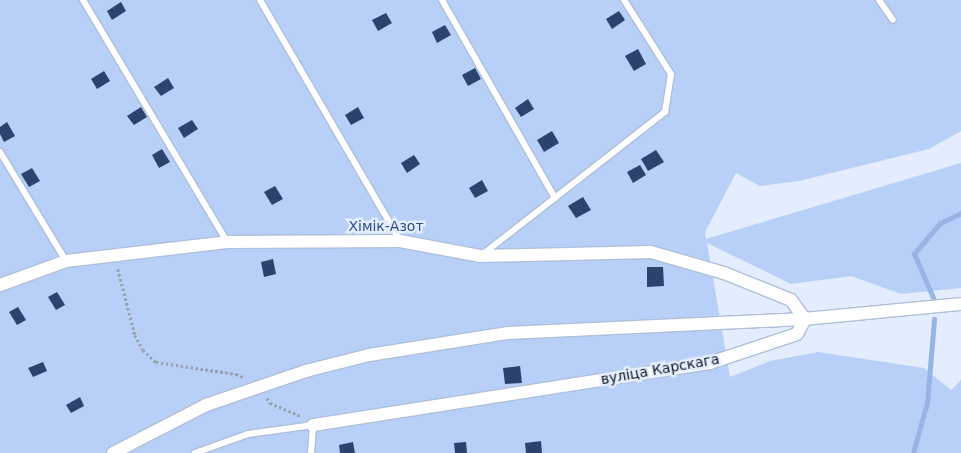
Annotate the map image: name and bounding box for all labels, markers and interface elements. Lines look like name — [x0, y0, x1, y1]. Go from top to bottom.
park label: Хімік-Азот — [348, 218, 424, 234]
street label: вуліца Карскага — [599, 350, 721, 388]

